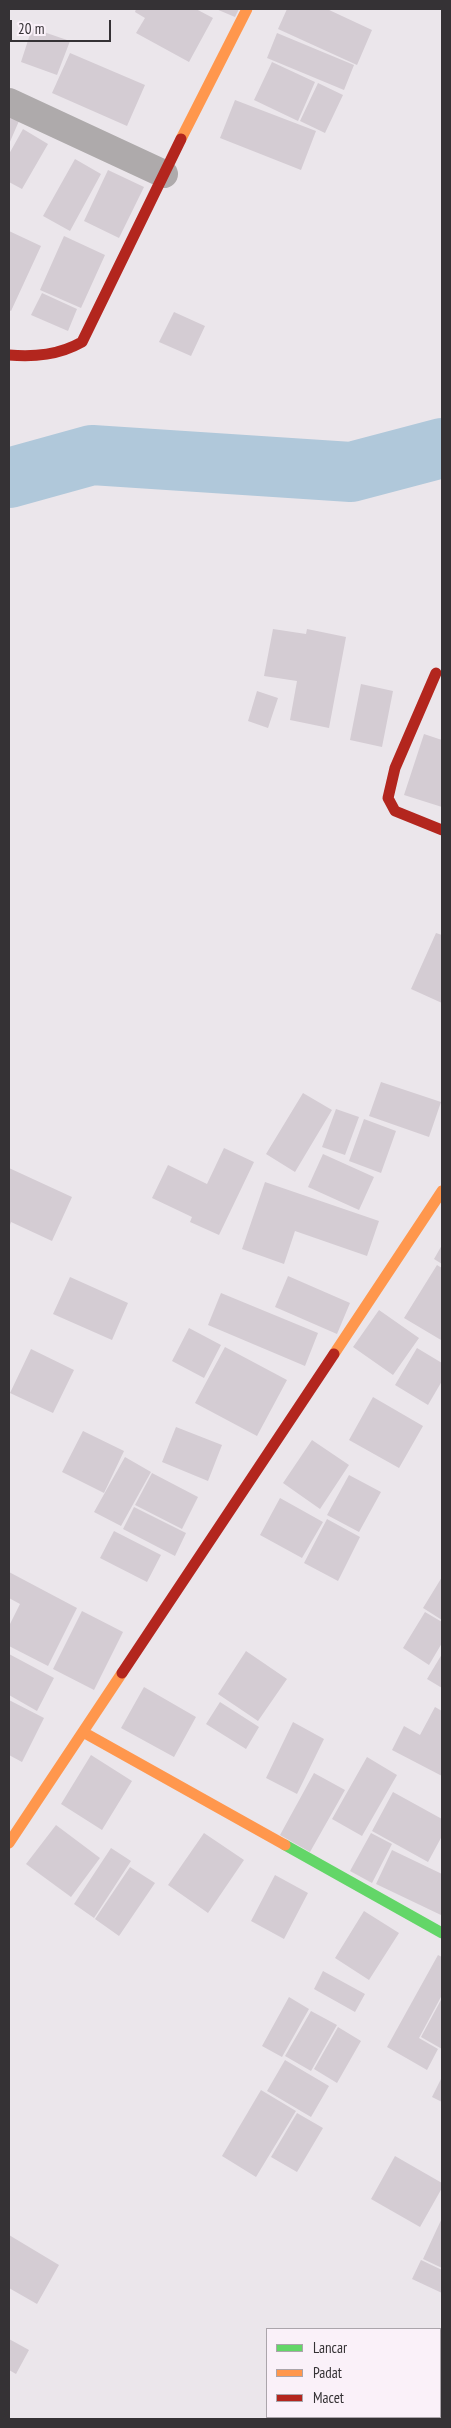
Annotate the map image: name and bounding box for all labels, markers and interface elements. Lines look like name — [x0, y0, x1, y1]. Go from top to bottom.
scale bar — [12, 10, 114, 42]
text: 20 m — [18, 19, 44, 38]
legend — [266, 2328, 441, 2418]
text: Lancar — [313, 2338, 347, 2357]
text: Padat — [313, 2363, 342, 2382]
text: Macet — [313, 2388, 344, 2407]

